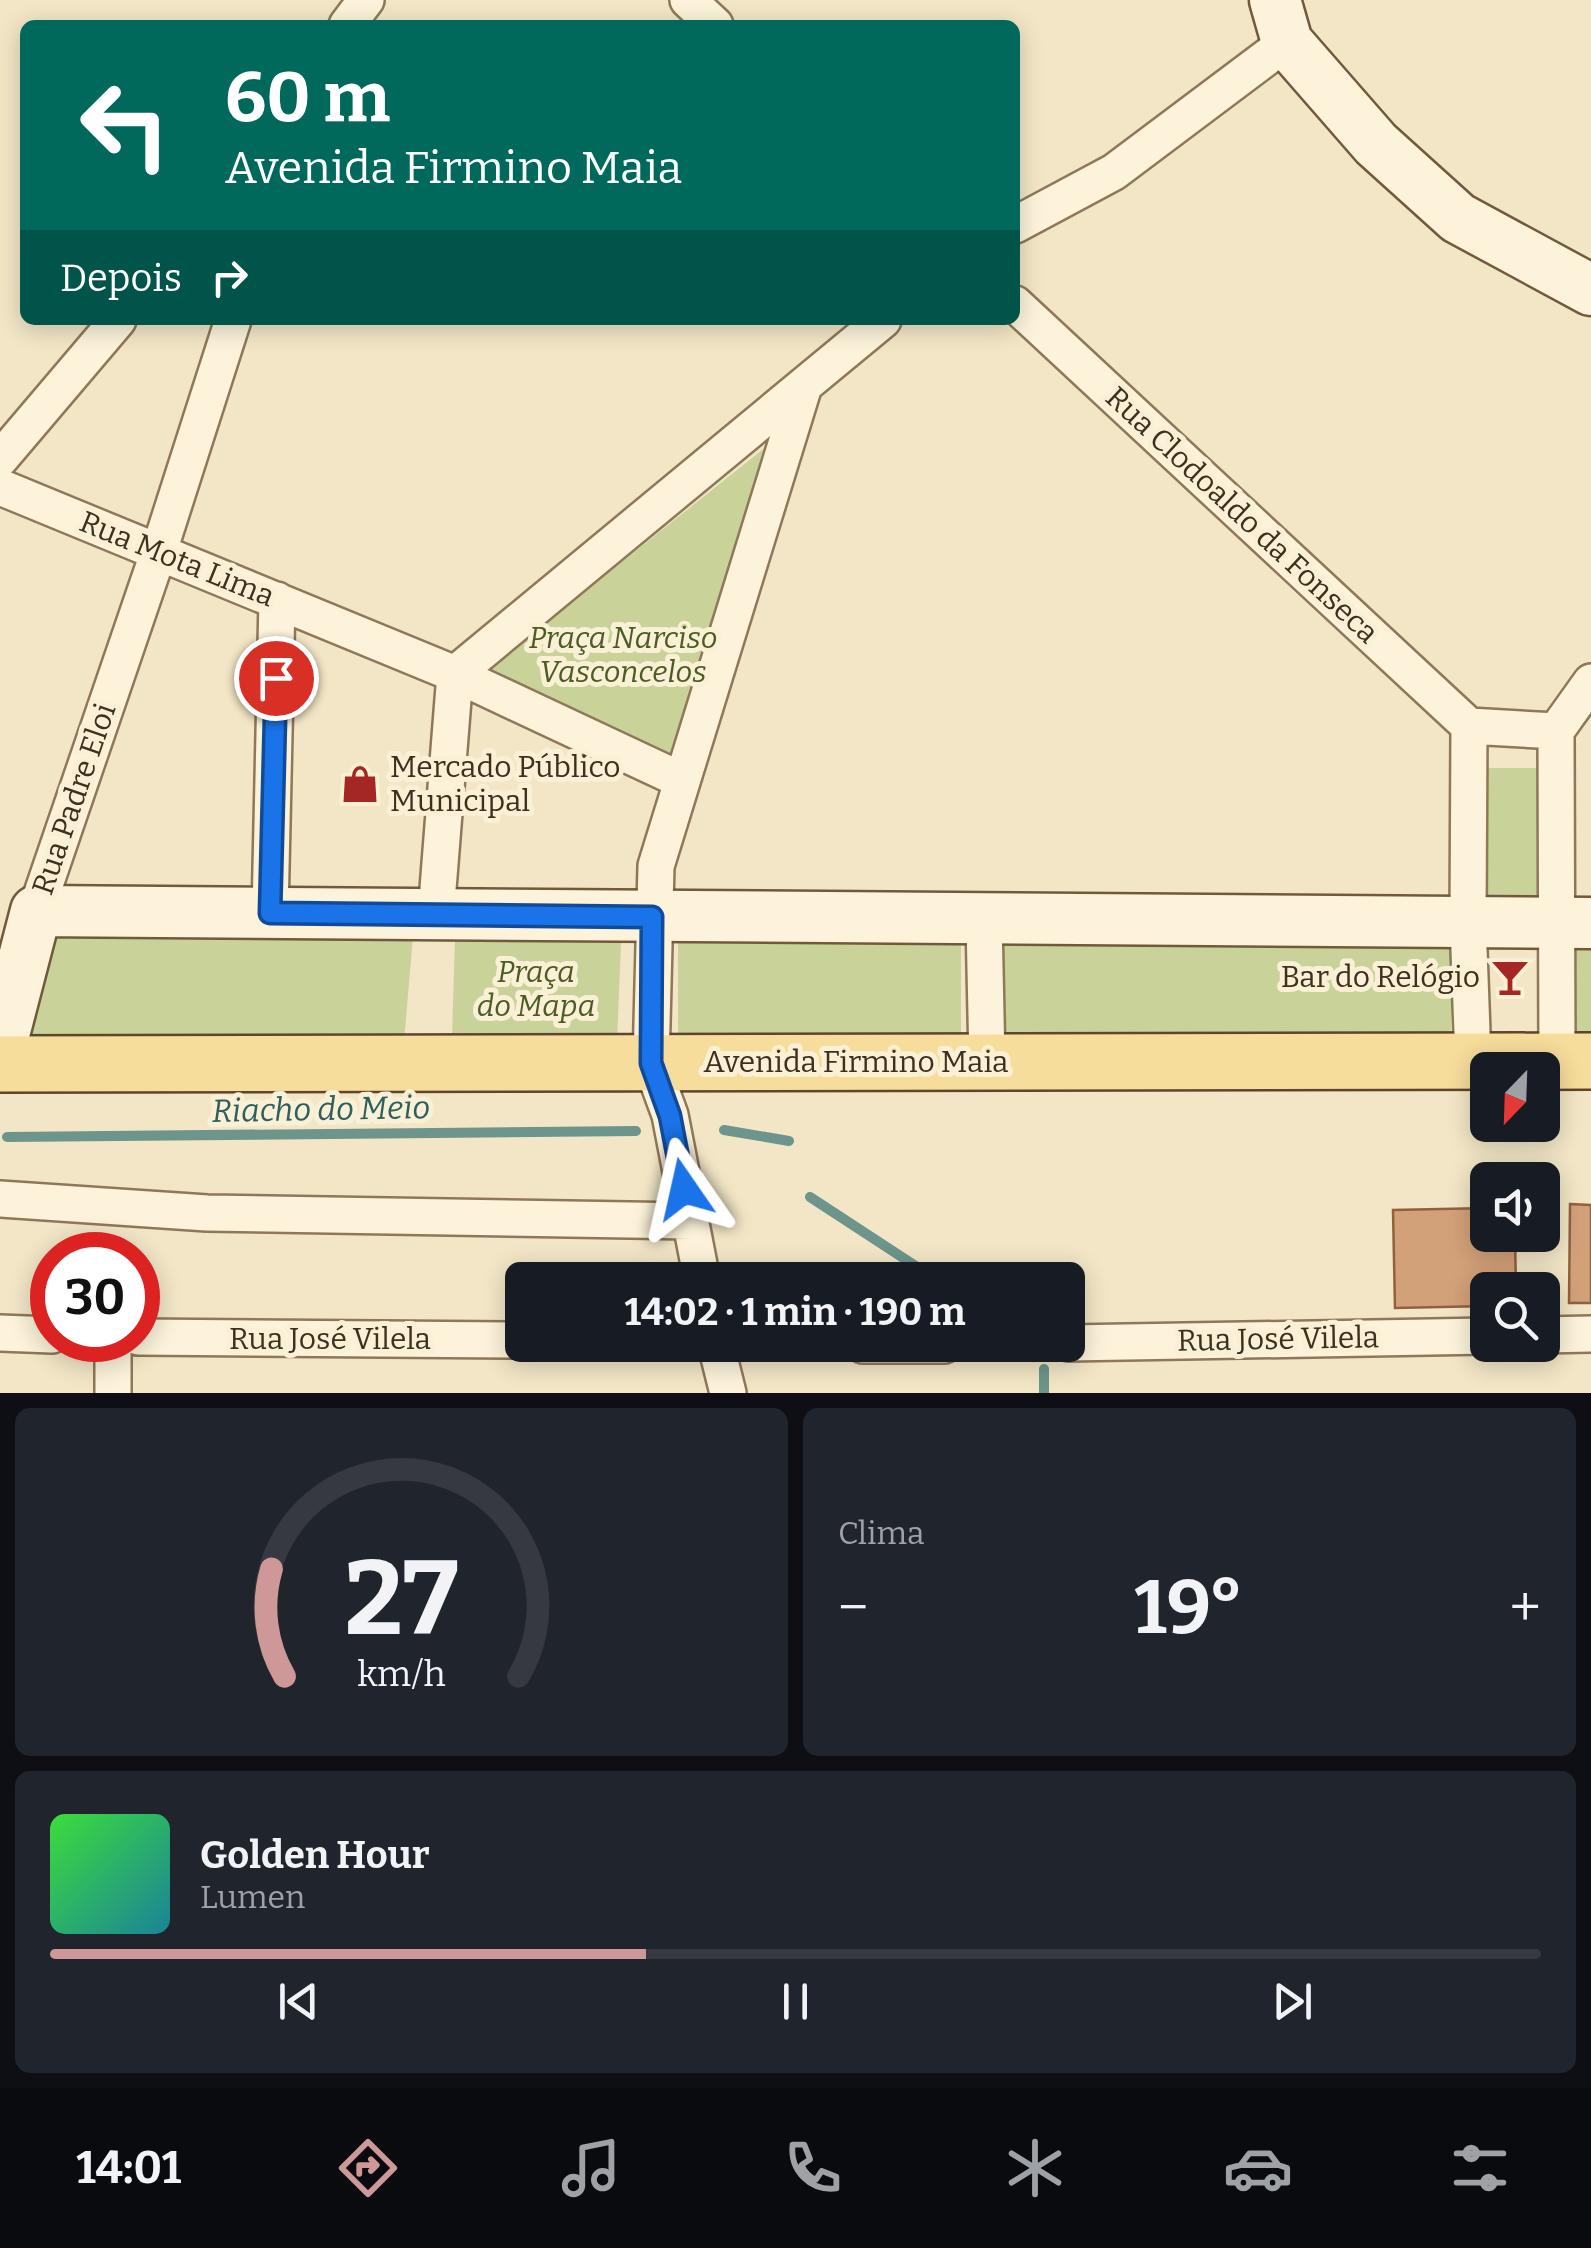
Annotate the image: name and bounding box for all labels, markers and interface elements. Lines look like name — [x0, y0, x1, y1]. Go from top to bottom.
text: 60 m — [225, 56, 390, 140]
icon: left — [60, 60, 190, 190]
text: Avenida Firmino Maia — [225, 141, 682, 195]
icon: right — [202, 250, 257, 305]
text: Depois — [60, 255, 182, 301]
street label: Rua Clodoaldo da Fonseca — [1098, 379, 1386, 651]
street label: Rua Mota Lima — [74, 504, 280, 614]
park label: Praça Narciso Vasconcelos — [529, 620, 717, 690]
pin — [234, 636, 319, 721]
icon: arrive — [249, 651, 304, 706]
street label: Rua Padre Eloi — [24, 699, 124, 899]
place label: Mercado Público Municipal — [390, 749, 621, 819]
shop icon: Mercado Público Municipal — [339, 763, 381, 805]
park label: Praça do Mapa — [477, 954, 595, 1024]
bar icon: Bar do Relógio — [1489, 956, 1531, 998]
place label: Bar do Relógio — [1281, 959, 1480, 995]
street label: Avenida Firmino Maia — [704, 1044, 1008, 1080]
north arrow — [1470, 1052, 1560, 1142]
map controls — [1470, 1052, 1560, 1362]
water label: Riacho do Meio — [212, 1088, 430, 1130]
position arrow — [632, 1137, 736, 1241]
button: sound — [1470, 1162, 1560, 1252]
speed limit sign: 30 — [30, 1232, 160, 1362]
button: search — [1470, 1272, 1560, 1362]
text: 14:02 · 1 min · 190 m — [624, 1289, 966, 1335]
street label: Rua José Vilela — [1177, 1319, 1379, 1359]
street label: Rua José Vilela — [229, 1321, 431, 1357]
text: Clima — [838, 1514, 925, 1552]
text: 27 — [345, 1537, 458, 1662]
text: 19° — [1134, 1563, 1244, 1653]
text: − — [838, 1575, 868, 1641]
text: + — [1510, 1575, 1541, 1641]
text: km/h — [357, 1653, 446, 1695]
text: Golden Hour — [200, 1832, 430, 1878]
text: Lumen — [200, 1878, 305, 1916]
icon: previous — [271, 1974, 326, 2029]
icon: pause — [768, 1974, 823, 2029]
icon: next — [1265, 1974, 1320, 2029]
icon: directions — [333, 2133, 403, 2203]
icon: music — [556, 2133, 626, 2203]
icon: phone — [778, 2133, 848, 2203]
icon: climate — [1000, 2133, 1070, 2203]
icon: car — [1223, 2133, 1293, 2203]
icon: filters — [1445, 2133, 1515, 2203]
text: 14:01 — [76, 2141, 181, 2195]

